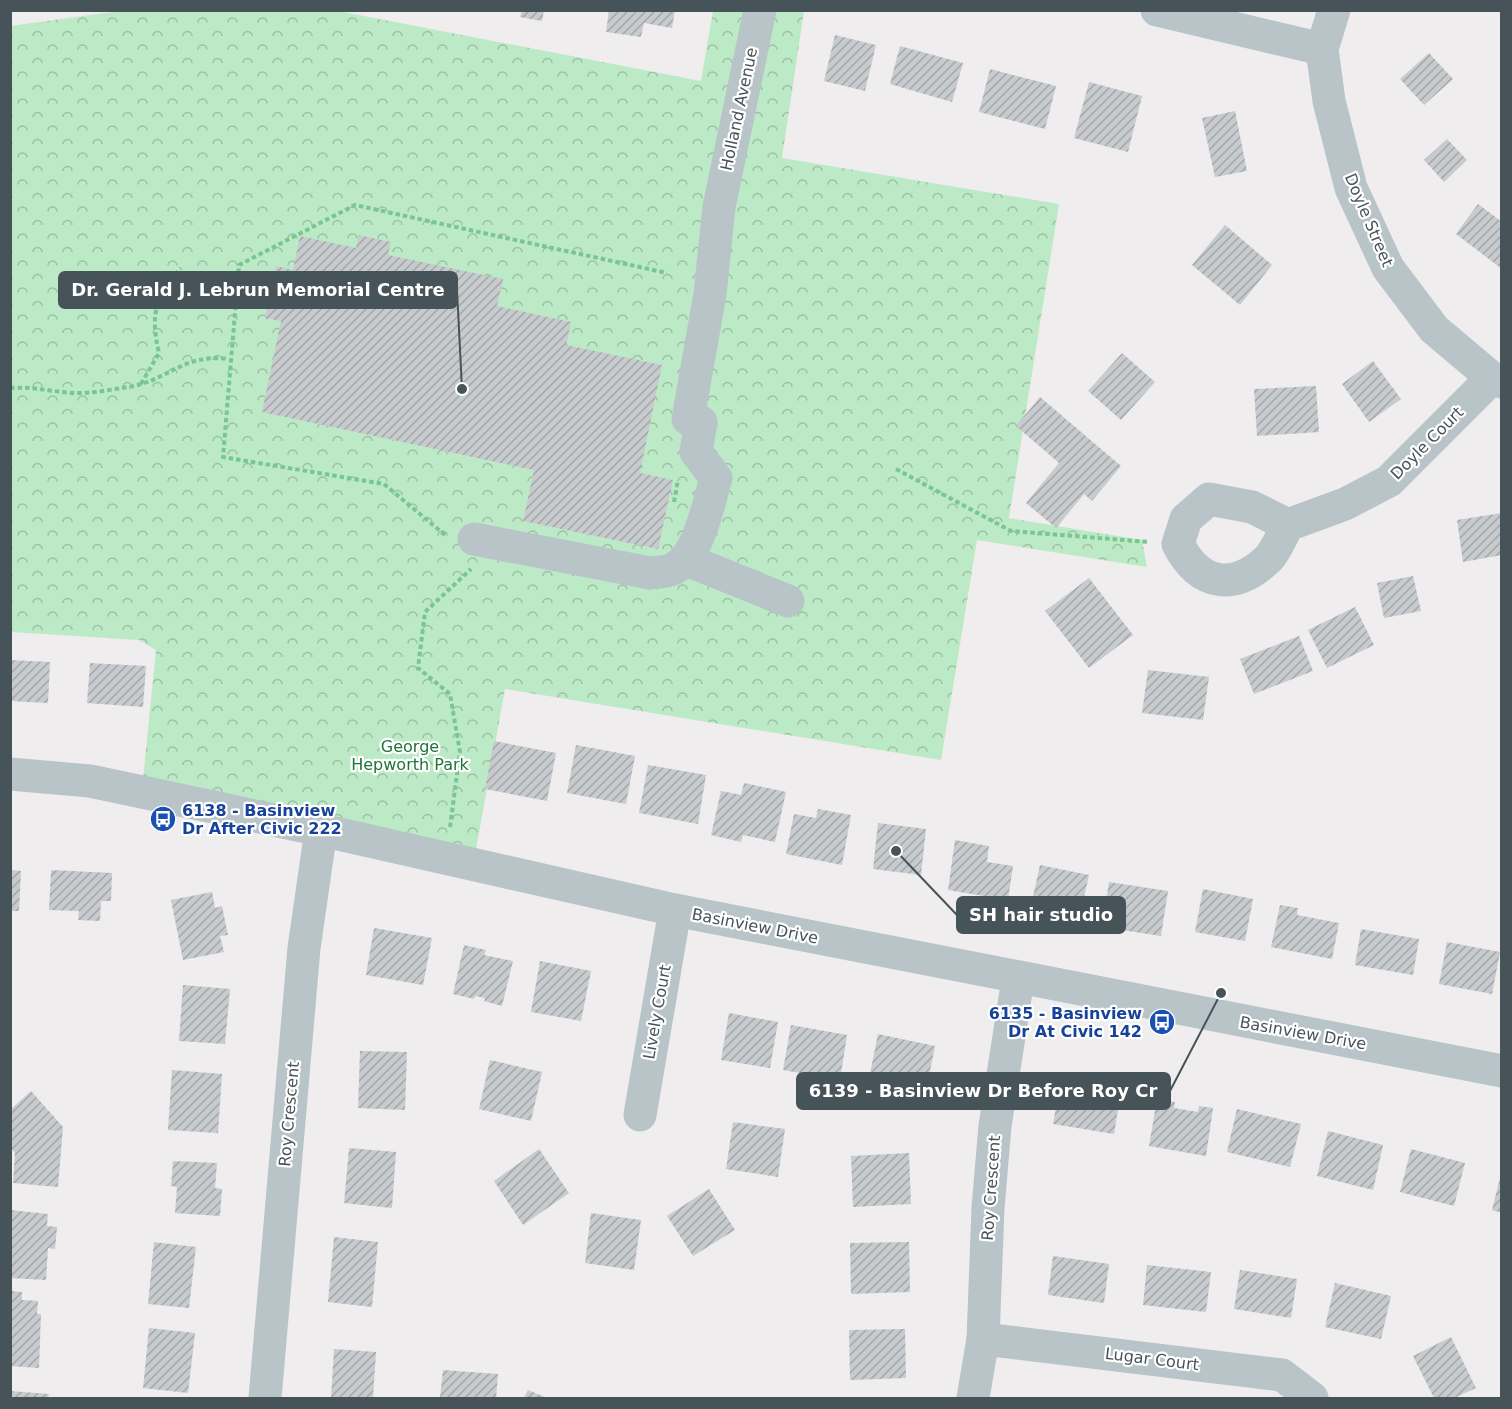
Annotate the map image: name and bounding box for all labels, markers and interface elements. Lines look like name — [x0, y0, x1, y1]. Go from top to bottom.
street label: Holland Avenue — [717, 46, 761, 172]
street label: Doyle Street — [1341, 170, 1397, 270]
callout: Dr. Gerald J. Lebrun Memorial Centre — [59, 272, 457, 308]
text: Dr. Gerald J. Lebrun Memorial Centre — [71, 279, 445, 300]
street label: Doyle Court — [1387, 403, 1467, 483]
park label: George Hepworth Park — [351, 737, 470, 774]
place label: 6138 - Basinview Dr After Civic 222 — [182, 801, 342, 838]
bus stop icon: 6138 - Basinview Dr After Civic 222 — [148, 804, 178, 834]
callout: SH hair studio — [957, 897, 1125, 933]
street label: Basinview Drive — [690, 904, 820, 948]
text: SH hair studio — [969, 904, 1113, 925]
street label: Lively Court — [639, 963, 675, 1061]
place label: 6135 - Basinview Dr At Civic 142 — [989, 1004, 1142, 1041]
bus stop icon: 6135 - Basinview Dr At Civic 142 — [1147, 1007, 1177, 1037]
street label: Basinview Drive — [1238, 1013, 1368, 1053]
street label: Roy Crescent — [275, 1061, 303, 1167]
callout: 6139 - Basinview Dr Before Roy Cr — [797, 1073, 1170, 1109]
text: 6139 - Basinview Dr Before Roy Cr — [809, 1080, 1157, 1101]
street label: Roy Crescent — [978, 1135, 1004, 1241]
street label: Lugar Court — [1104, 1344, 1200, 1374]

